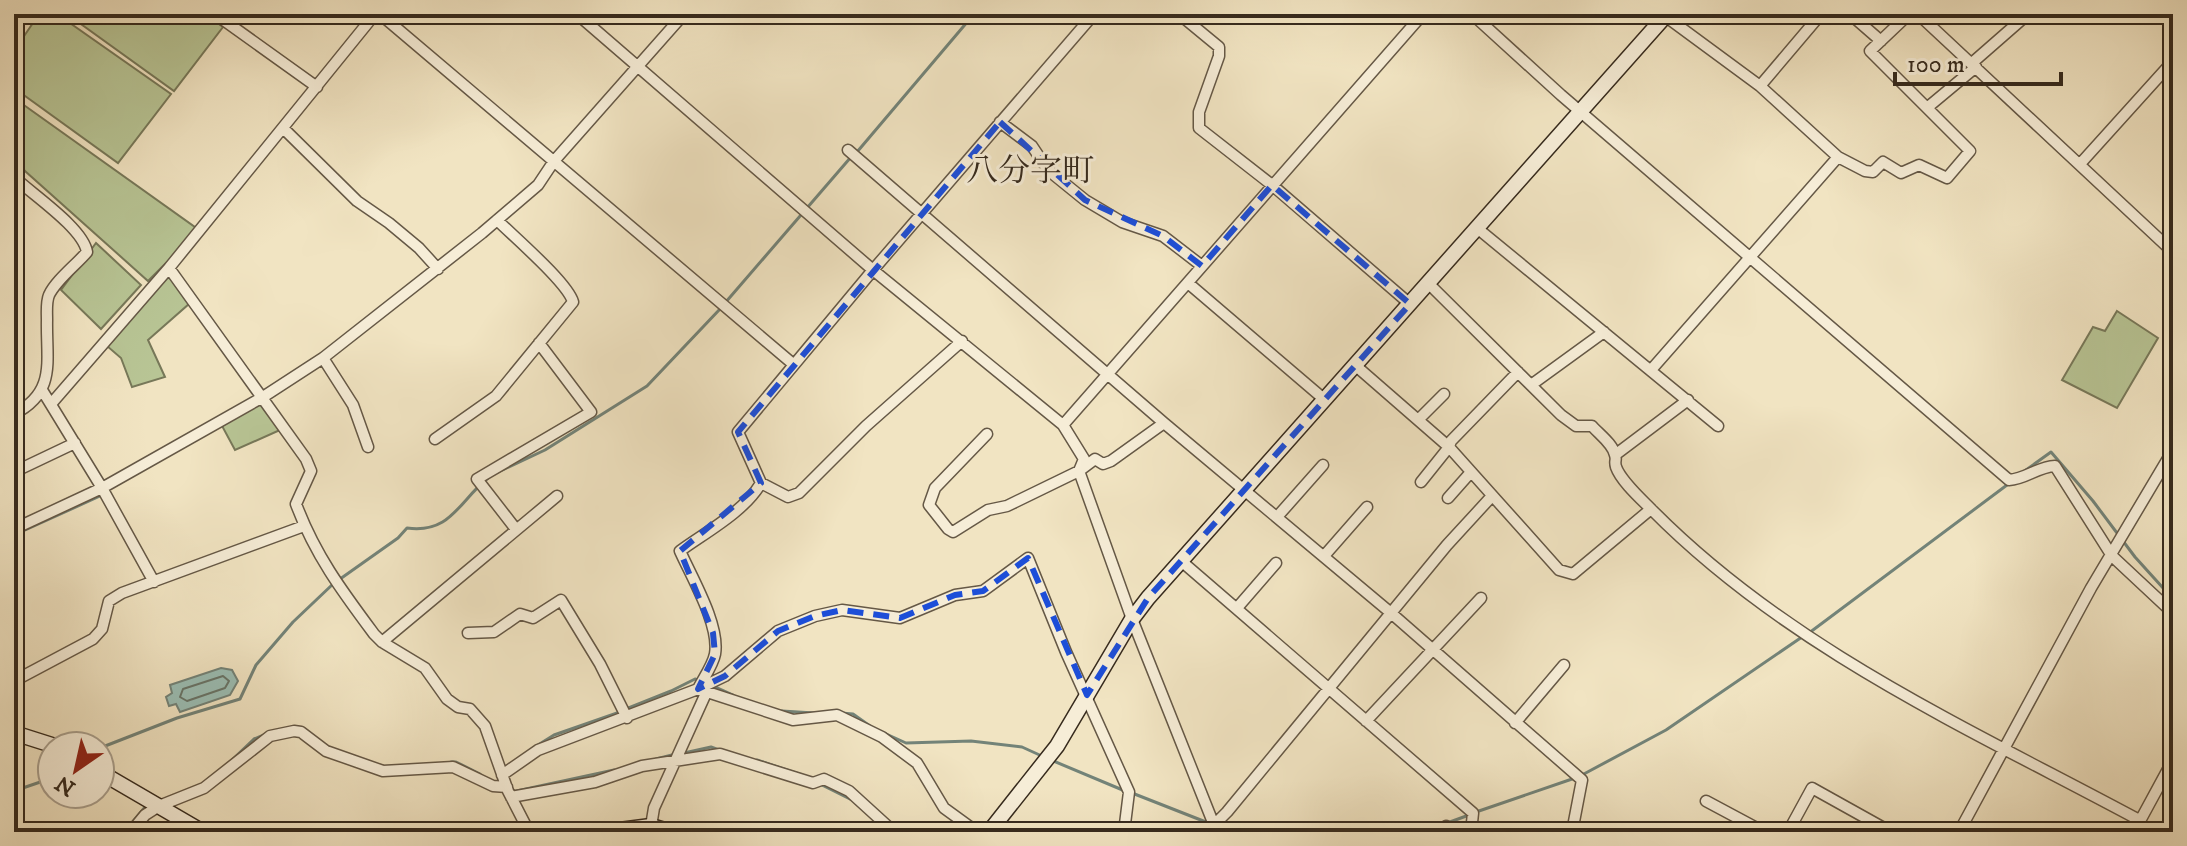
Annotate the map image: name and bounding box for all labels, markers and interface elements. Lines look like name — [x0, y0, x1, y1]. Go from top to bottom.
scale bar — [1895, 36, 2061, 86]
text: 100 m — [1907, 50, 1965, 80]
district label: 八分字町 — [966, 152, 1094, 192]
north arrow — [36, 730, 116, 810]
text: N — [51, 769, 81, 802]

